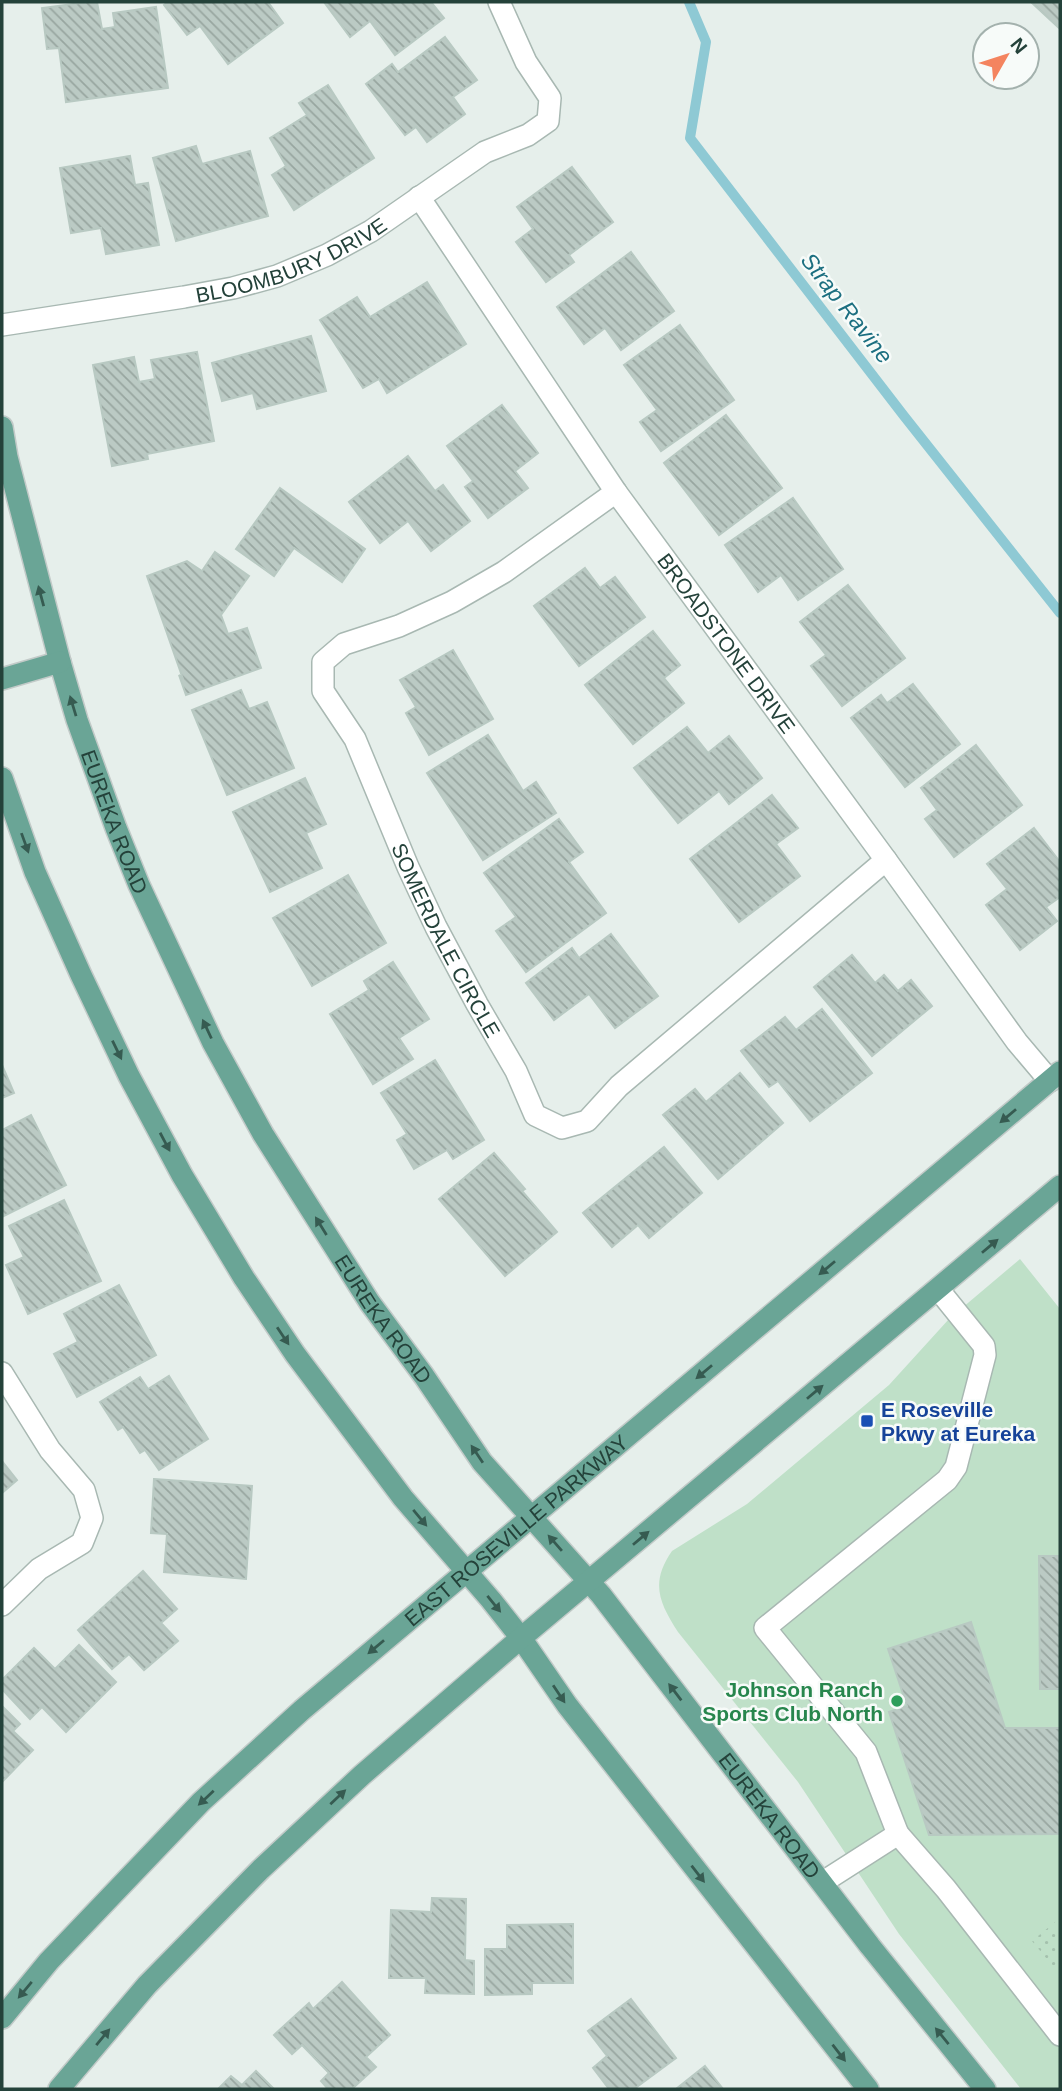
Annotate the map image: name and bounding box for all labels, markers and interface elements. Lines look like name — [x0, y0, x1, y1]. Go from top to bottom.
north arrow — [971, 21, 1041, 91]
text: N — [1006, 34, 1031, 58]
street label: BLOOMBURY DRIVE — [194, 213, 391, 306]
water label: Strap Ravine — [796, 248, 898, 368]
street label: BROADSTONE DRIVE — [653, 549, 800, 737]
one-way arrow — [36, 585, 46, 606]
one-way arrow — [68, 695, 78, 716]
street label: EUREKA ROAD — [77, 747, 153, 897]
one-way arrow — [20, 832, 31, 853]
street label: SOMERDALE CIRCLE — [388, 839, 505, 1041]
one-way arrow — [201, 1019, 213, 1039]
one-way arrow — [111, 1040, 123, 1060]
one-way arrow — [999, 1108, 1017, 1124]
one-way arrow — [158, 1133, 170, 1153]
one-way arrow — [314, 1217, 328, 1235]
one-way arrow — [980, 1238, 998, 1253]
street label: EUREKA ROAD — [331, 1250, 437, 1388]
one-way arrow — [818, 1260, 836, 1276]
one-way arrow — [276, 1327, 289, 1346]
one-way arrow — [695, 1364, 713, 1379]
one-way arrow — [806, 1384, 824, 1399]
place label: E Roseville Pkwy at Eureka — [881, 1398, 1035, 1445]
marker: E Roseville Pkwy at Eureka — [859, 1413, 875, 1429]
street label: EAST ROSEVILLE PARKWAY — [400, 1430, 632, 1630]
one-way arrow — [470, 1445, 484, 1463]
one-way arrow — [412, 1509, 427, 1527]
one-way arrow — [632, 1530, 650, 1546]
one-way arrow — [547, 1534, 563, 1552]
one-way arrow — [487, 1595, 502, 1613]
one-way arrow — [367, 1639, 385, 1655]
place label: Johnson Ranch Sports Club North — [702, 1678, 883, 1725]
one-way arrow — [669, 1683, 683, 1701]
one-way arrow — [552, 1685, 566, 1703]
marker: Johnson Ranch Sports Club North — [889, 1693, 905, 1709]
street label: EUREKA ROAD — [715, 1748, 825, 1883]
one-way arrow — [198, 1789, 215, 1805]
one-way arrow — [329, 1789, 347, 1805]
one-way arrow — [691, 1865, 705, 1883]
one-way arrow — [18, 1981, 33, 1998]
one-way arrow — [935, 2027, 950, 2045]
one-way arrow — [95, 2029, 110, 2046]
one-way arrow — [831, 2044, 846, 2061]

